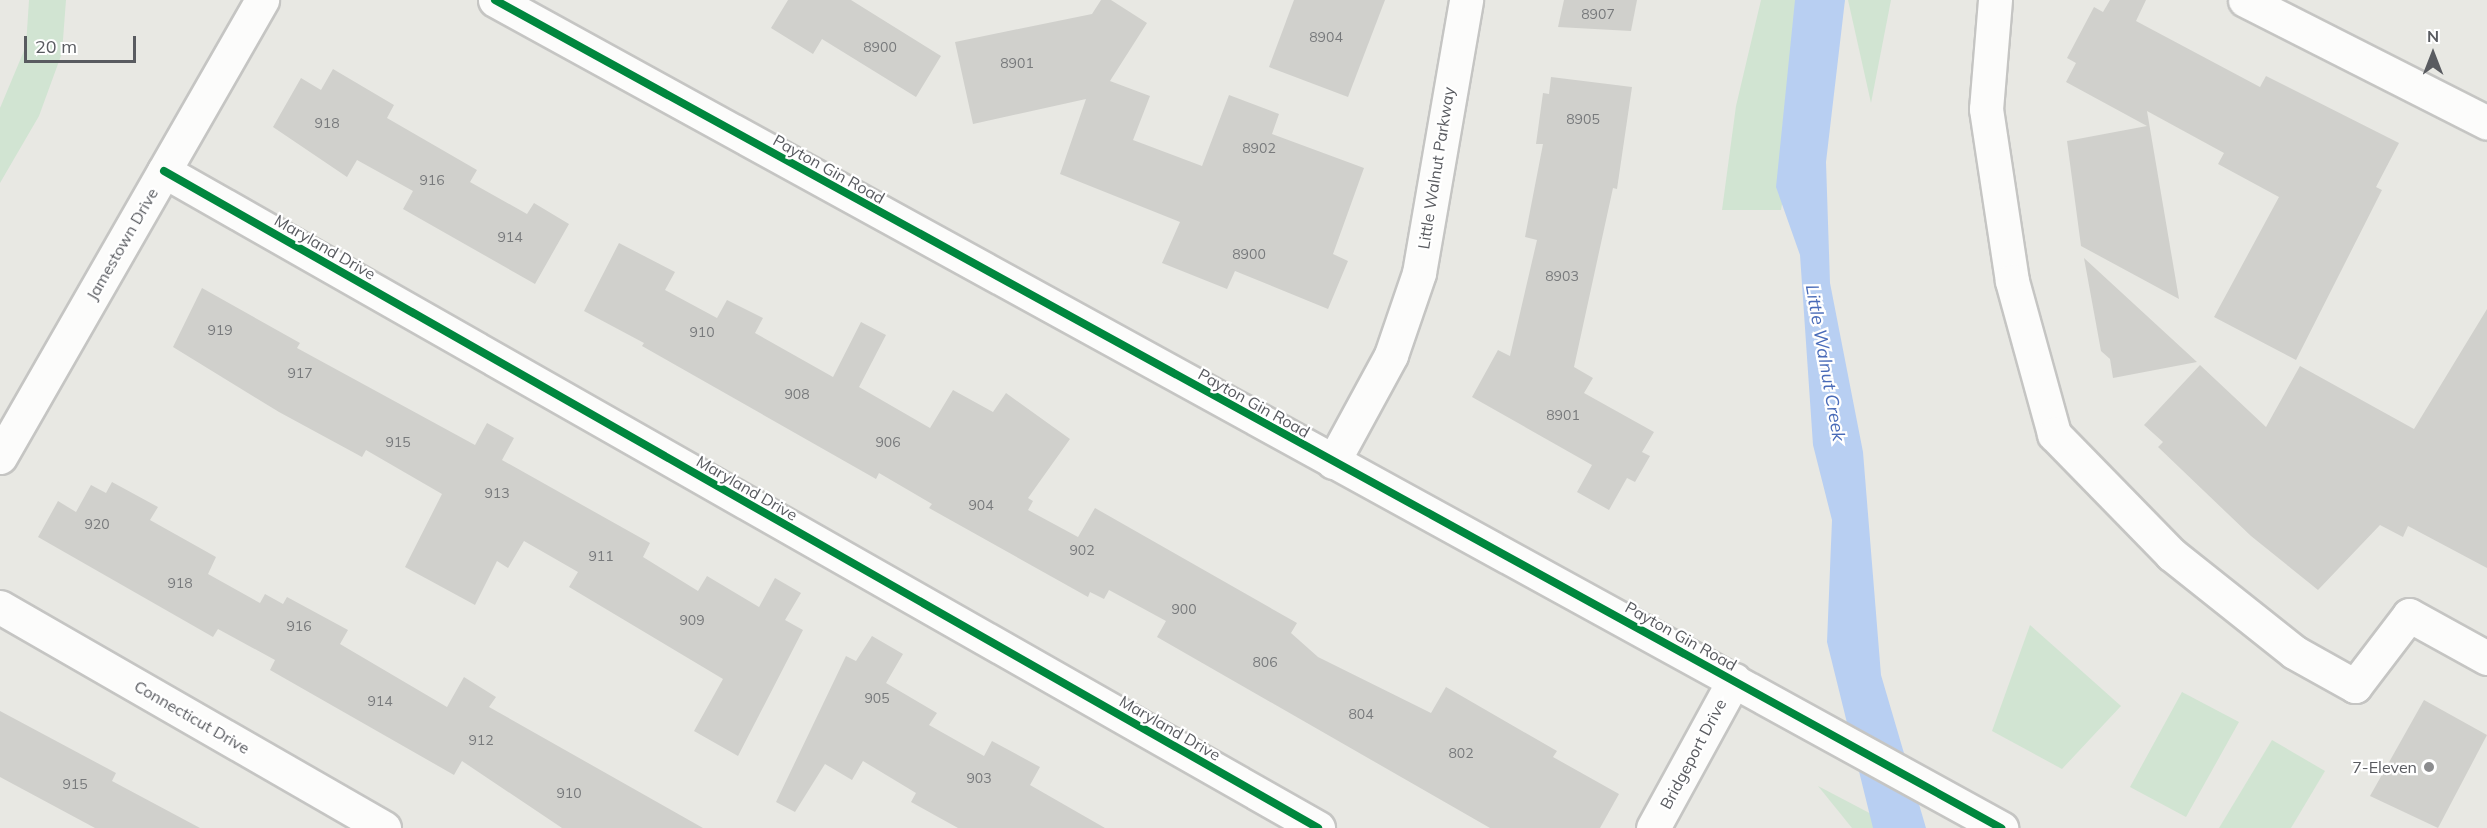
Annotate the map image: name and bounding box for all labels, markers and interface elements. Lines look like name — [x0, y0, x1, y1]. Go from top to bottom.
house number: 8907 — [1581, 6, 1615, 22]
scale bar — [27, 24, 140, 62]
north arrow — [2403, 24, 2463, 84]
text: N — [2427, 26, 2439, 46]
house number: 8904 — [1309, 29, 1343, 45]
text: 20 m — [35, 35, 77, 58]
house number: 8900 — [863, 39, 897, 55]
house number: 8901 — [1000, 55, 1034, 71]
street label: Little Walnut Parkway — [1414, 85, 1458, 251]
house number: 8905 — [1566, 111, 1600, 127]
house number: 918 — [314, 115, 340, 131]
street label: Payton Gin Road — [770, 130, 888, 208]
house number: 8902 — [1242, 140, 1276, 156]
house number: 916 — [419, 172, 445, 188]
street label: Jamestown Drive — [82, 185, 162, 303]
street label: Maryland Drive — [271, 210, 379, 284]
house number: 914 — [497, 229, 523, 245]
house number: 8900 — [1232, 246, 1266, 262]
house number: 8903 — [1545, 268, 1579, 284]
water label: Little Walnut Creek — [1801, 283, 1849, 443]
house number: 919 — [207, 322, 233, 338]
house number: 910 — [689, 324, 715, 340]
street label: Payton Gin Road — [1195, 364, 1313, 442]
house number: 917 — [287, 365, 313, 381]
house number: 908 — [784, 386, 810, 402]
house number: 8901 — [1546, 407, 1580, 423]
house number: 915 — [385, 434, 411, 450]
house number: 906 — [875, 434, 901, 450]
street label: Maryland Drive — [693, 451, 801, 525]
house number: 913 — [484, 485, 510, 501]
house number: 904 — [968, 497, 994, 513]
house number: 920 — [84, 516, 110, 532]
house number: 902 — [1069, 542, 1095, 558]
house number: 911 — [588, 548, 614, 564]
house number: 918 — [167, 575, 193, 591]
street label: Payton Gin Road — [1622, 597, 1740, 675]
house number: 900 — [1171, 601, 1197, 617]
house number: 909 — [679, 612, 705, 628]
house number: 916 — [286, 618, 312, 634]
house number: 806 — [1252, 654, 1278, 670]
street label: Connecticut Drive — [131, 676, 253, 758]
house number: 905 — [864, 690, 890, 706]
street label: Maryland Drive — [1116, 691, 1224, 765]
house number: 914 — [367, 693, 393, 709]
street label: Bridgeport Drive — [1656, 696, 1730, 812]
house number: 804 — [1348, 706, 1374, 722]
house number: 912 — [468, 732, 494, 748]
house number: 802 — [1448, 745, 1474, 761]
place label: 7-Eleven — [2352, 757, 2417, 777]
marker: 7-Eleven — [2422, 760, 2436, 774]
house number: 903 — [966, 770, 992, 786]
house number: 915 — [62, 776, 88, 792]
house number: 910 — [556, 785, 582, 801]

